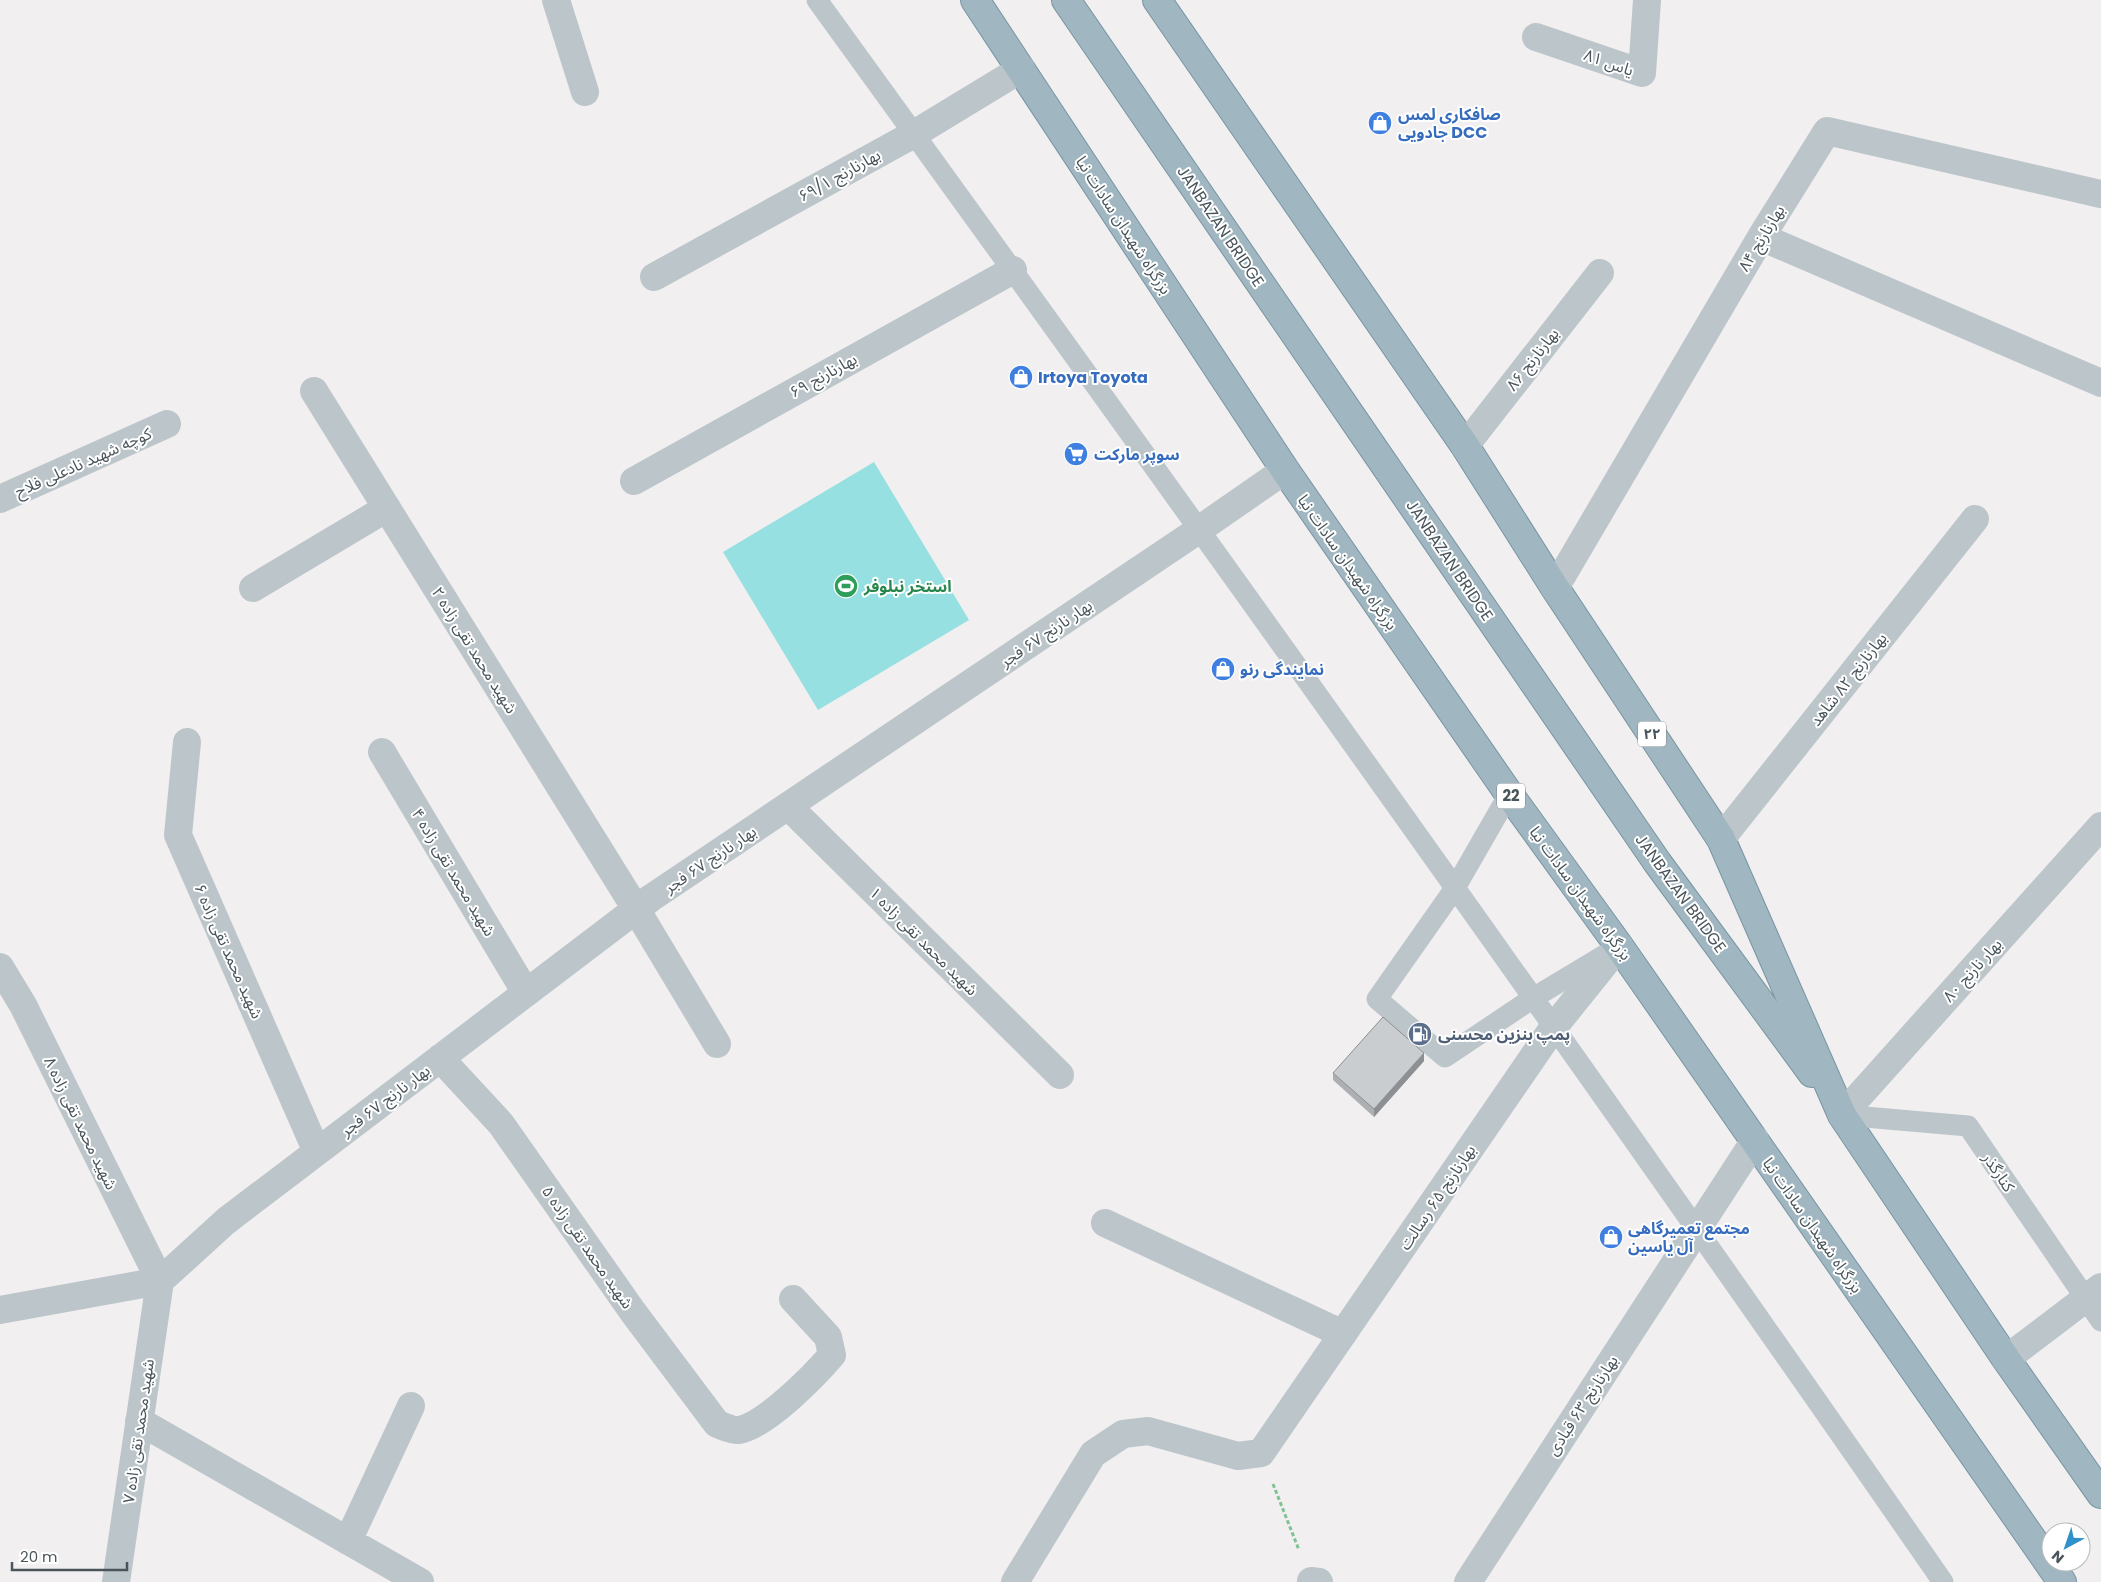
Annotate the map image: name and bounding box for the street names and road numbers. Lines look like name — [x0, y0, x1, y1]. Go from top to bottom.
street label: یاس ۸۱ — [1581, 43, 1637, 82]
street label: بهارنارنج ۶۹/۱ — [794, 143, 885, 208]
street label: بزرگراه شهیدان سادات نیا — [1070, 152, 1177, 299]
street label: JANBAZAN BRIDGE — [1171, 161, 1270, 291]
street label: بهارنارنج ۸۴ — [1732, 201, 1791, 276]
street label: بهارنارنج ۸۶ — [1501, 323, 1565, 396]
street label: بهارنارنج ۶۹ — [785, 347, 862, 404]
street label: کوچه شهید نادعلی فلاح — [11, 422, 156, 504]
street label: بزرگراه شهیدان سادات نیا — [1292, 490, 1403, 635]
street label: JANBAZAN BRIDGE — [1400, 495, 1499, 625]
street label: شهید محمد تقی زاده ۲ — [426, 582, 523, 718]
street label: بهار نارنج ۶۷ فجر — [995, 594, 1098, 674]
street label: بهارنارنج ۸۲ شاهد — [1804, 628, 1893, 732]
road number: ۲۲ — [1638, 722, 1666, 746]
road number: 22 — [1497, 784, 1525, 808]
street label: شهید محمد تقی زاده ۴ — [406, 804, 501, 941]
street label: بهار نارنج ۶۷ فجر — [659, 820, 762, 900]
street label: بزرگراه شهیدان سادات نیا — [1524, 821, 1637, 965]
street label: JANBAZAN BRIDGE — [1630, 829, 1731, 957]
street label: شهید محمد تقی زاده ۶ — [188, 880, 269, 1022]
street label: شهید محمد تقی زاده ۱ — [864, 882, 983, 1001]
street label: بهار نارنج ۸۰ — [1937, 933, 2008, 1008]
street label: شهید محمد تقی زاده ۸ — [38, 1053, 123, 1194]
street label: بهار نارنج ۶۷ فجر — [335, 1059, 435, 1143]
street label: بهارنارنج ۶۵ رسالت — [1394, 1140, 1482, 1255]
street label: کنارگذر — [1976, 1147, 2020, 1197]
street label: بزرگراه شهیدان سادات نیا — [1757, 1153, 1868, 1298]
street label: شهید محمد تقی زاده ۵ — [536, 1181, 639, 1314]
street label: بهارنارنج ۶۳ قبادی — [1541, 1351, 1624, 1461]
street label: شهید محمد تقی زاده ۷ — [117, 1357, 160, 1505]

